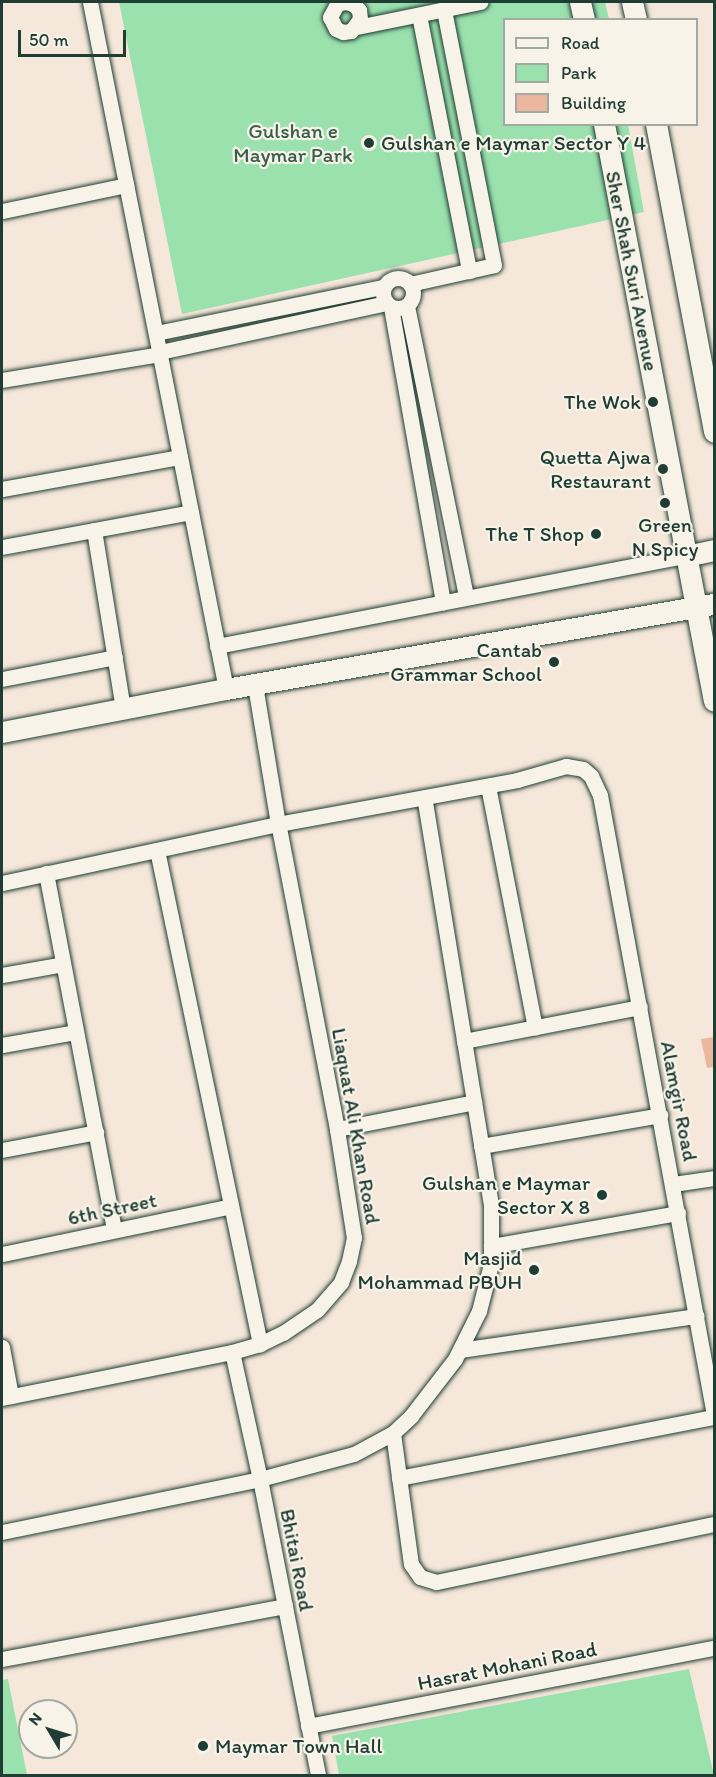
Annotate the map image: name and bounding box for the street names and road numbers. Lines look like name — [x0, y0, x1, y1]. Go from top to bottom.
street label: Sher Shah Suri Avenue — [600, 169, 664, 373]
street label: Liaquat Ali Khan Road — [326, 1026, 386, 1226]
street label: Alamgir Road — [655, 1039, 703, 1163]
street label: 6th Street — [65, 1187, 159, 1231]
street label: Bhitai Road — [275, 1507, 319, 1613]
street label: Hasrat Mohani Road — [416, 1636, 598, 1696]

